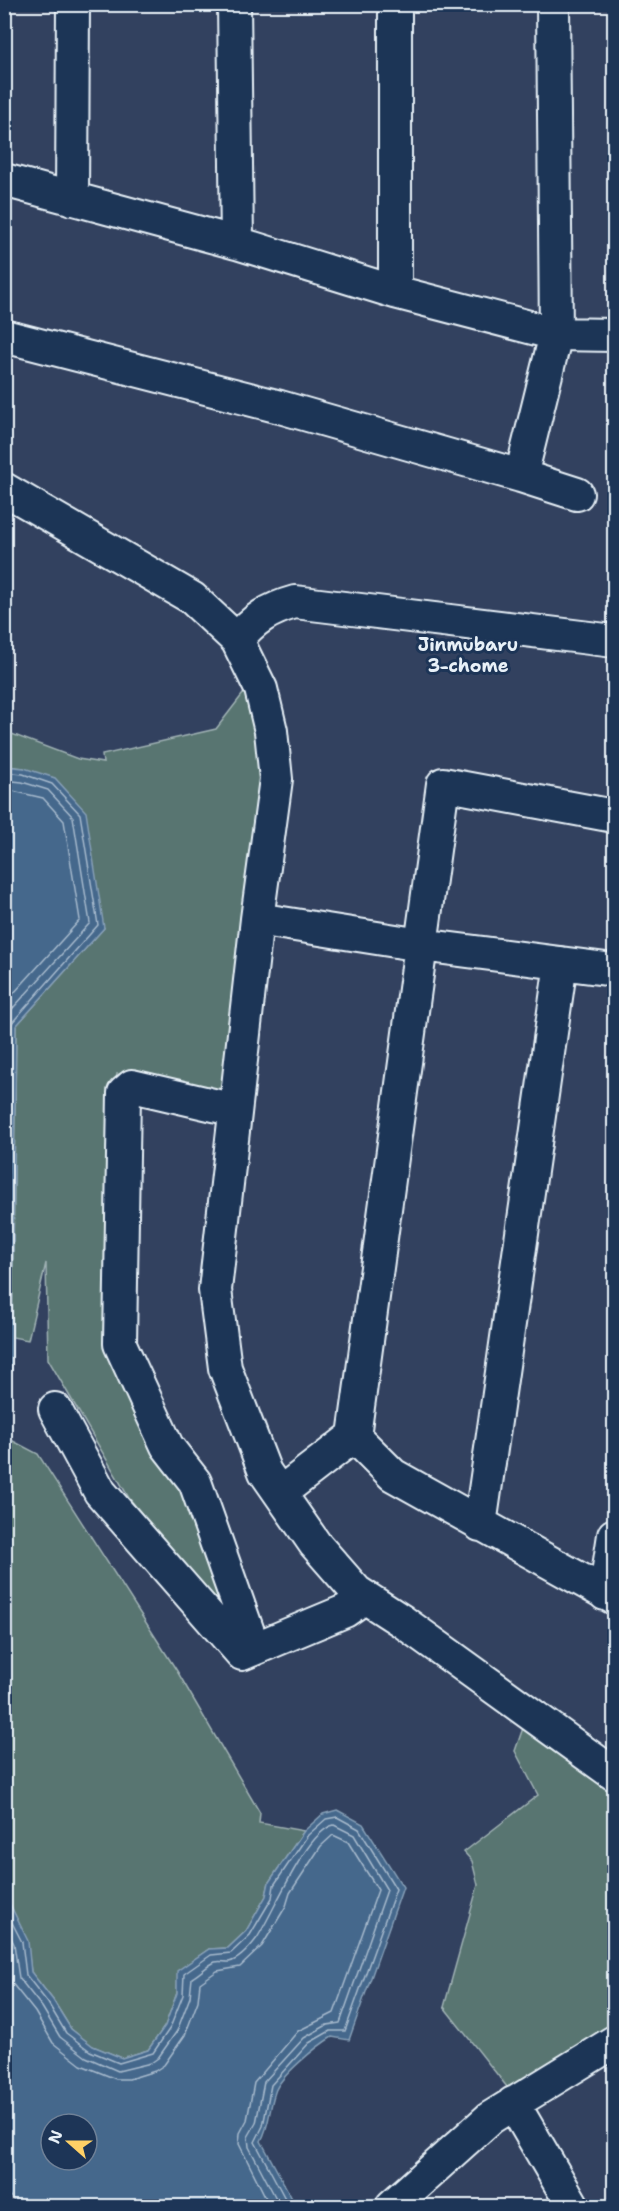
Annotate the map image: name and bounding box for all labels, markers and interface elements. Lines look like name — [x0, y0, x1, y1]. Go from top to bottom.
district label: Jinmubaru 3-chome — [418, 633, 518, 678]
north arrow — [39, 2112, 99, 2172]
text: N — [43, 2127, 68, 2146]

